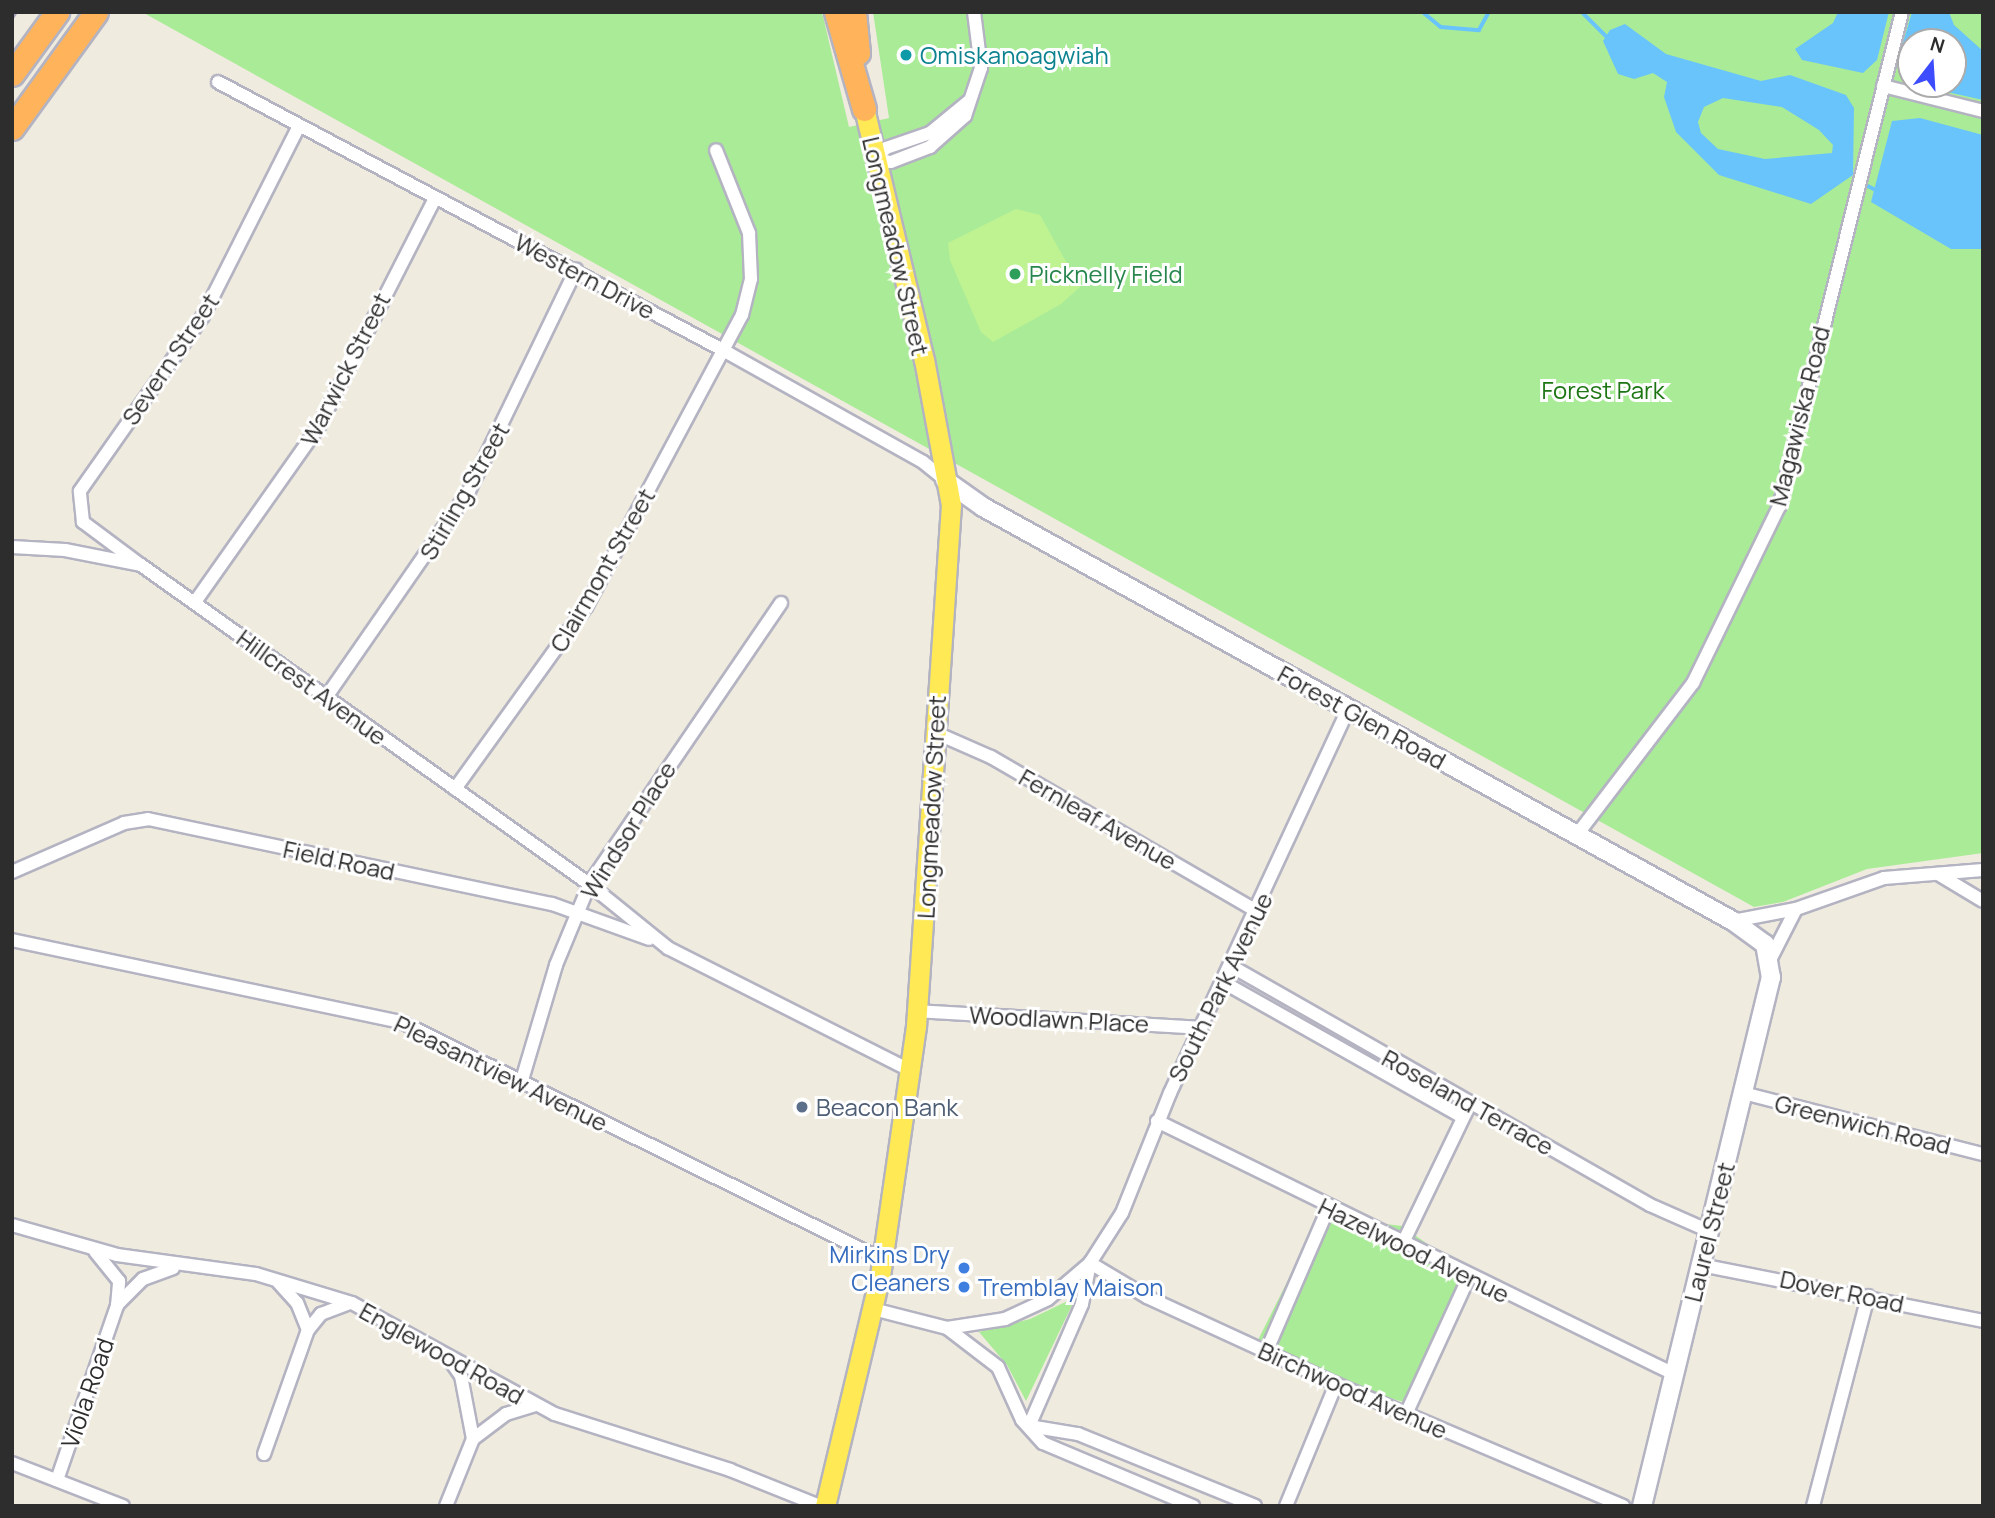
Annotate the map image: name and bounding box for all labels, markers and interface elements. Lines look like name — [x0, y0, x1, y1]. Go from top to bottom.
north arrow — [1897, 28, 1967, 98]
text: N — [1927, 30, 1948, 59]
place label: Omiskanoagwiah — [920, 41, 1109, 69]
marker: Omiskanoagwiah — [898, 47, 914, 63]
street label: Longmeadow Street — [857, 134, 935, 358]
street label: Western Drive — [510, 227, 660, 325]
place label: Picknelly Field — [1029, 260, 1183, 288]
marker: Picknelly Field — [1007, 266, 1023, 282]
street label: Severn Street — [115, 288, 225, 430]
street label: Warwick Street — [294, 288, 396, 450]
street label: Magawiska Road — [1763, 323, 1835, 509]
park label: Forest Park — [1541, 376, 1665, 404]
street label: Stirling Street — [413, 417, 515, 565]
street label: Clairmont Street — [544, 483, 660, 657]
street label: Hillcrest Avenue — [231, 623, 393, 751]
street label: Forest Glen Road — [1273, 659, 1451, 775]
street label: Longmeadow Street — [911, 694, 951, 920]
street label: Windsor Place — [574, 756, 682, 904]
street label: Fernleaf Avenue — [1014, 762, 1182, 876]
street label: Field Road — [281, 834, 397, 886]
street label: South Park Avenue — [1162, 888, 1278, 1086]
street label: Woodlawn Place — [968, 1000, 1150, 1038]
street label: Pleasantview Avenue — [390, 1009, 612, 1137]
street label: Roseland Terrace — [1377, 1043, 1559, 1161]
street label: Greenwich Road — [1772, 1088, 1954, 1160]
place label: Beacon Bank — [816, 1093, 958, 1121]
marker: Beacon Bank — [794, 1099, 810, 1115]
street label: Laurel Street — [1678, 1159, 1740, 1305]
street label: Hazelwood Avenue — [1314, 1191, 1514, 1309]
place label: Mirkins Dry Cleaners — [829, 1240, 950, 1296]
marker: Mirkins Dry Cleaners — [956, 1260, 972, 1276]
street label: Dover Road — [1777, 1264, 1907, 1318]
place label: Tremblay Maison — [978, 1273, 1164, 1301]
marker: Tremblay Maison — [956, 1279, 972, 1295]
street label: Englewood Road — [355, 1296, 529, 1410]
street label: Viola Road — [55, 1334, 119, 1452]
street label: Birchwood Avenue — [1254, 1335, 1452, 1445]

